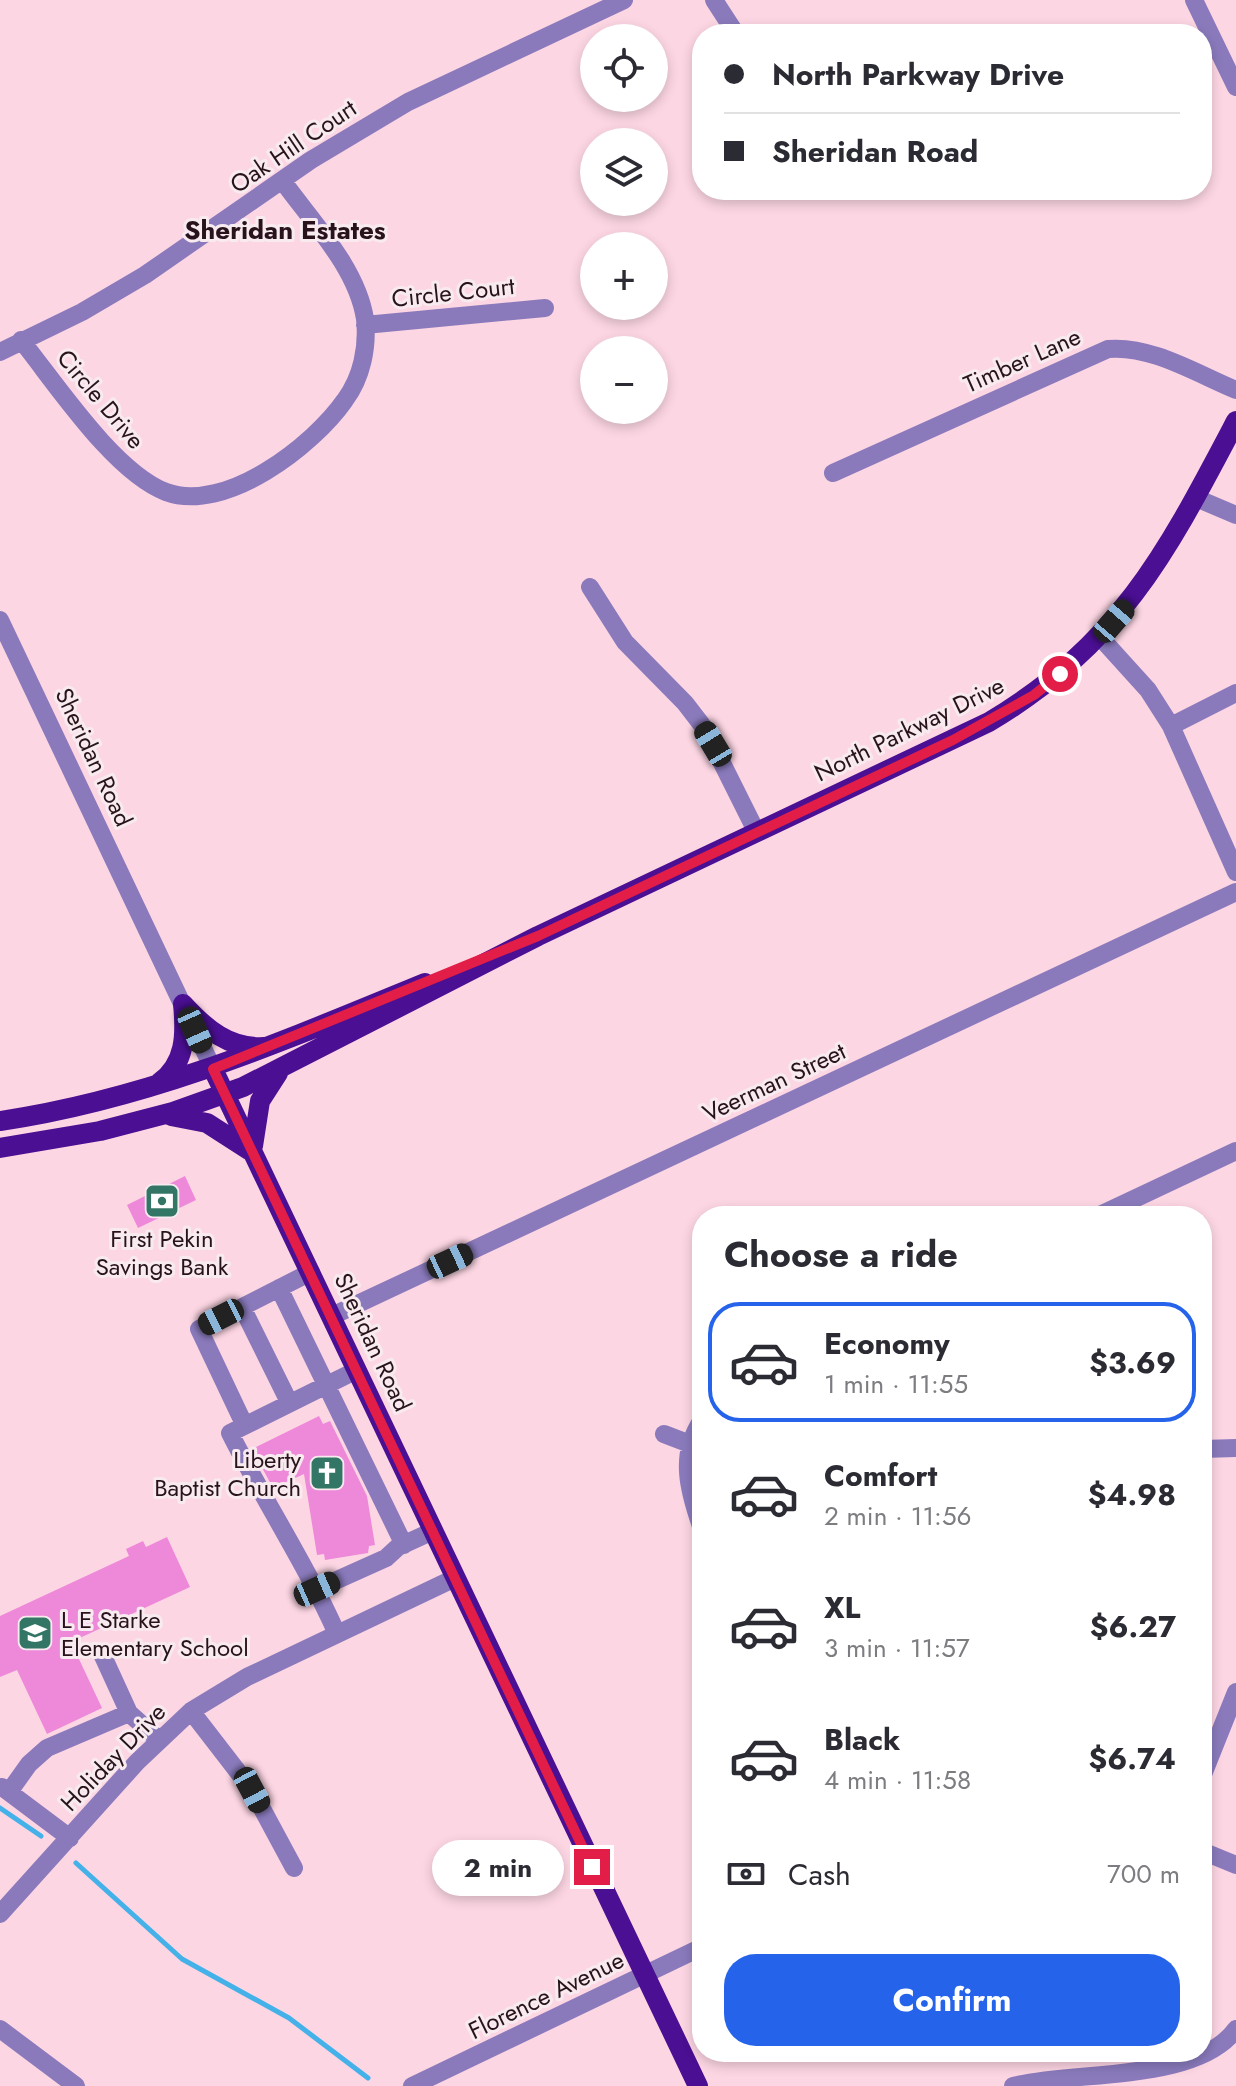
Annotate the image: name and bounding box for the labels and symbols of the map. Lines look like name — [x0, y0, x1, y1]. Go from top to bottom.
street label: Oak Hill Court — [223, 91, 364, 201]
district label: Sheridan Estates — [184, 211, 386, 249]
street label: Circle Court — [390, 268, 516, 316]
street label: Timber Lane — [958, 319, 1086, 401]
street label: Circle Drive — [49, 342, 153, 456]
car — [1089, 595, 1139, 647]
route start — [1042, 656, 1078, 692]
street label: North Parkway Drive — [808, 668, 1010, 790]
street label: Sheridan Road — [47, 682, 141, 832]
car — [690, 717, 736, 771]
car — [174, 1003, 216, 1057]
street label: Veerman Street — [697, 1033, 851, 1130]
bank icon: First Pekin Savings Bank — [143, 1182, 181, 1220]
place label: First Pekin Savings Bank — [96, 1221, 229, 1284]
car — [423, 1240, 477, 1282]
street label: Sheridan Road — [326, 1267, 420, 1417]
car — [194, 1295, 248, 1339]
place label: Liberty Baptist Church — [154, 1442, 301, 1505]
church icon: Liberty Baptist Church — [308, 1454, 346, 1492]
car — [290, 1568, 344, 1610]
place label: L E Starke Elementary School — [61, 1602, 249, 1665]
school or university icon: L E Starke Elementary School — [16, 1614, 54, 1652]
street label: Holiday Drive — [52, 1695, 174, 1819]
car — [230, 1763, 274, 1817]
callout: 2 min — [432, 1839, 564, 1895]
route end — [574, 1849, 610, 1885]
street label: Florence Avenue — [462, 1942, 630, 2048]

